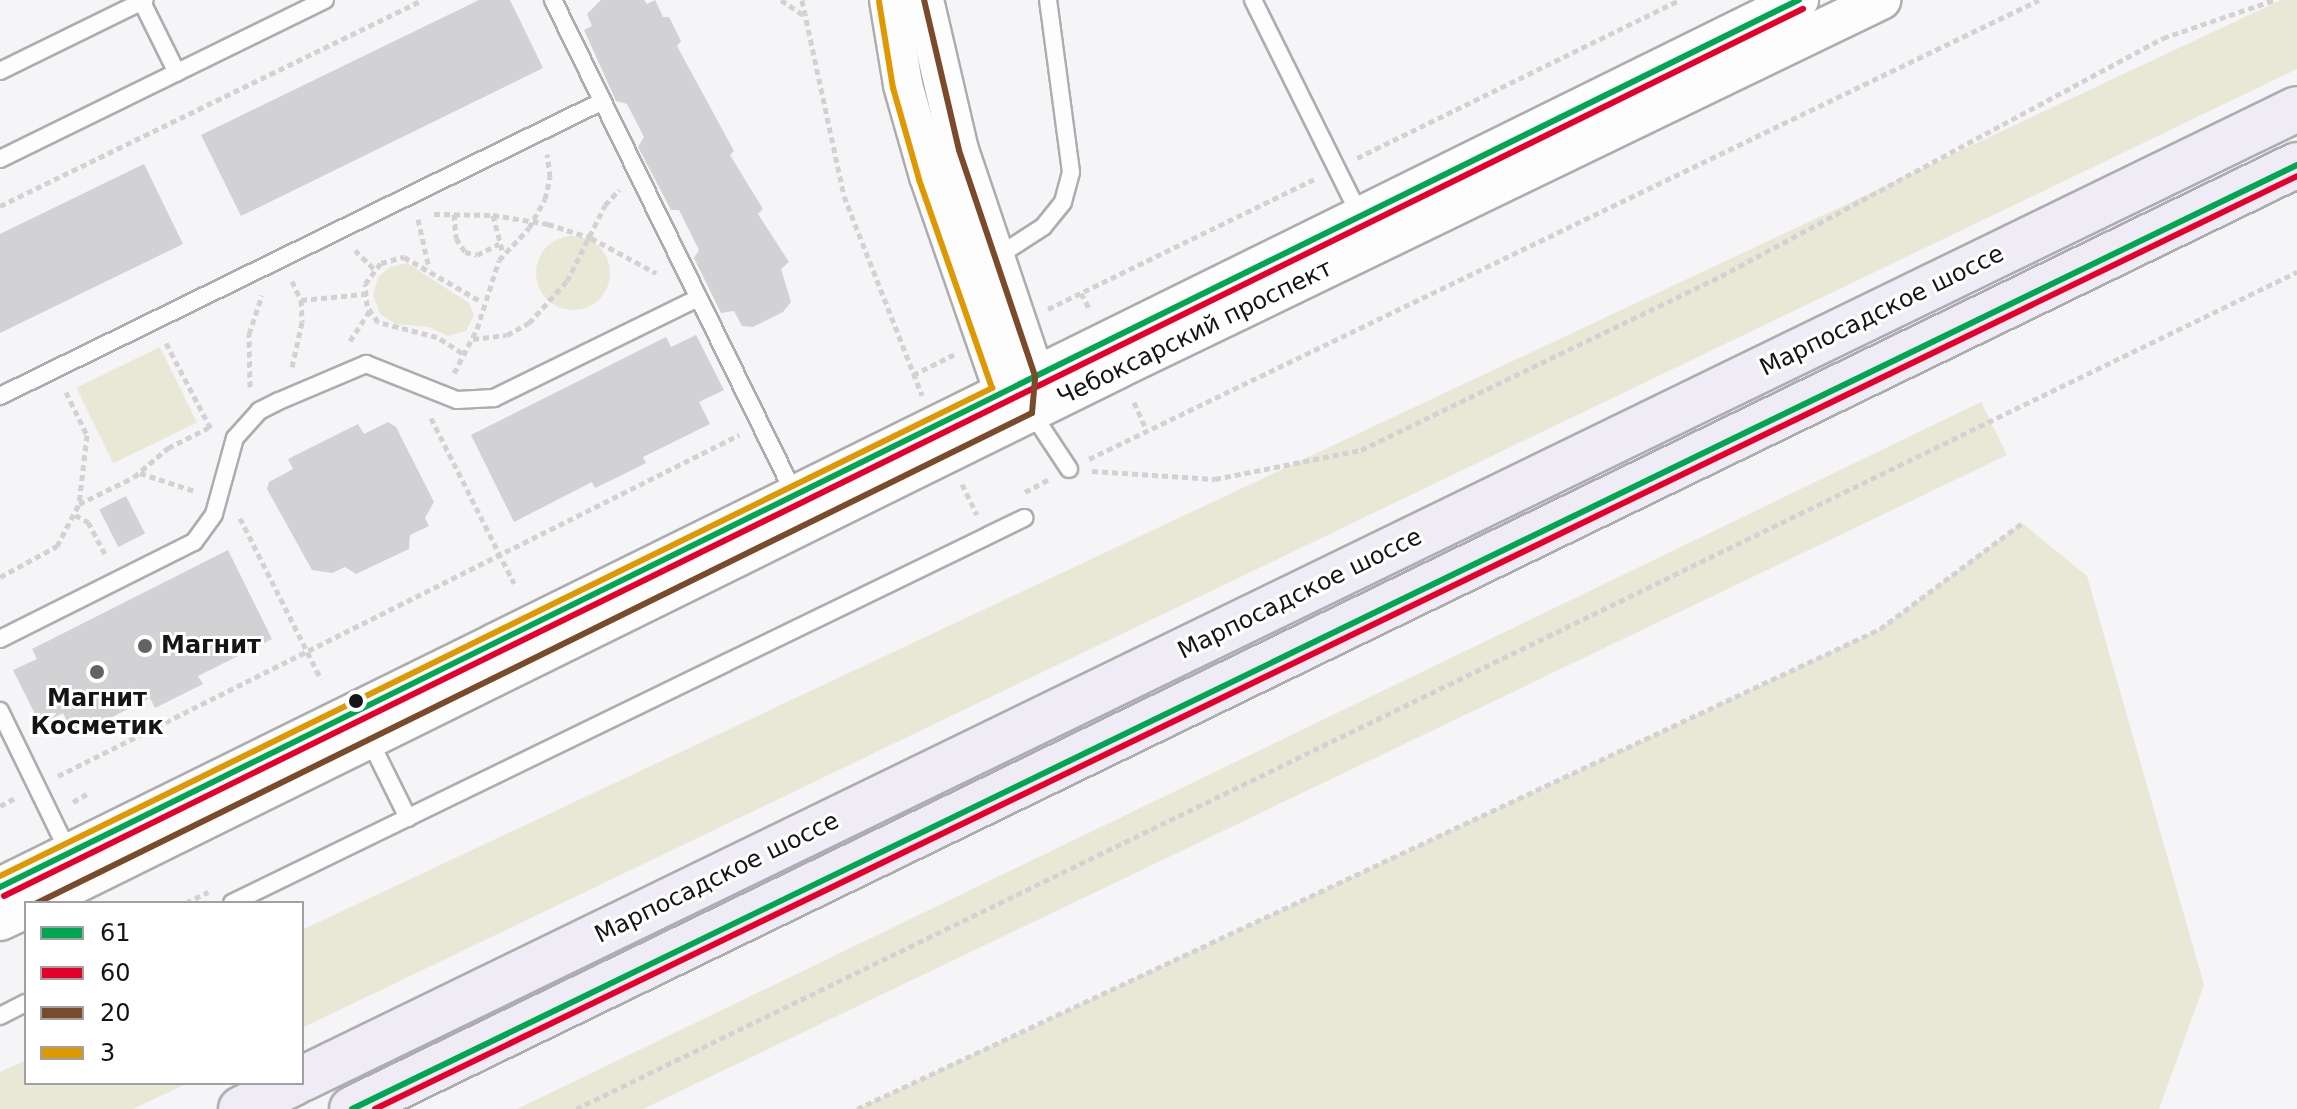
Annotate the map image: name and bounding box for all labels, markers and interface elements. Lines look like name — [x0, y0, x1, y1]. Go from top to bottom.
street label: Марпосадское шоссе — [1755, 239, 2009, 383]
street label: Чебоксарский проспект — [1053, 254, 1337, 412]
street label: Марпосадское шоссе — [1173, 522, 1427, 666]
place label: Магнит — [161, 632, 261, 660]
marker: Магнит — [136, 637, 154, 655]
marker: Магнит Косметик — [88, 663, 106, 681]
place label: Магнит Косметик — [30, 685, 164, 741]
unlabelled marker — [348, 693, 364, 709]
street label: Марпосадское шоссе — [590, 806, 844, 950]
legend — [24, 901, 304, 1085]
text: 61 — [100, 919, 131, 947]
text: 60 — [100, 959, 131, 987]
text: 20 — [100, 999, 131, 1027]
text: 3 — [100, 1039, 115, 1067]

